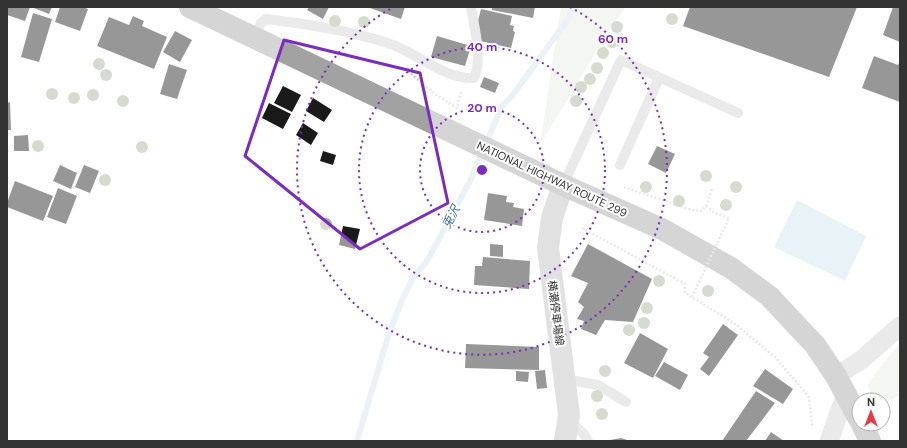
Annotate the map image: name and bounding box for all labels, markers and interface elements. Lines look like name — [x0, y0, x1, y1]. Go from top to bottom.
text: 60 m — [598, 31, 628, 47]
text: 40 m — [467, 39, 497, 55]
text: 20 m — [467, 100, 497, 116]
street label: NATIONAL HIGHWAY ROUTE 299 — [475, 138, 629, 220]
centre of rings — [475, 163, 489, 177]
water label: 兎沢 — [438, 201, 465, 231]
street label: 横瀬停車場線 — [545, 279, 567, 347]
north arrow — [851, 392, 891, 432]
text: N — [867, 395, 875, 409]

